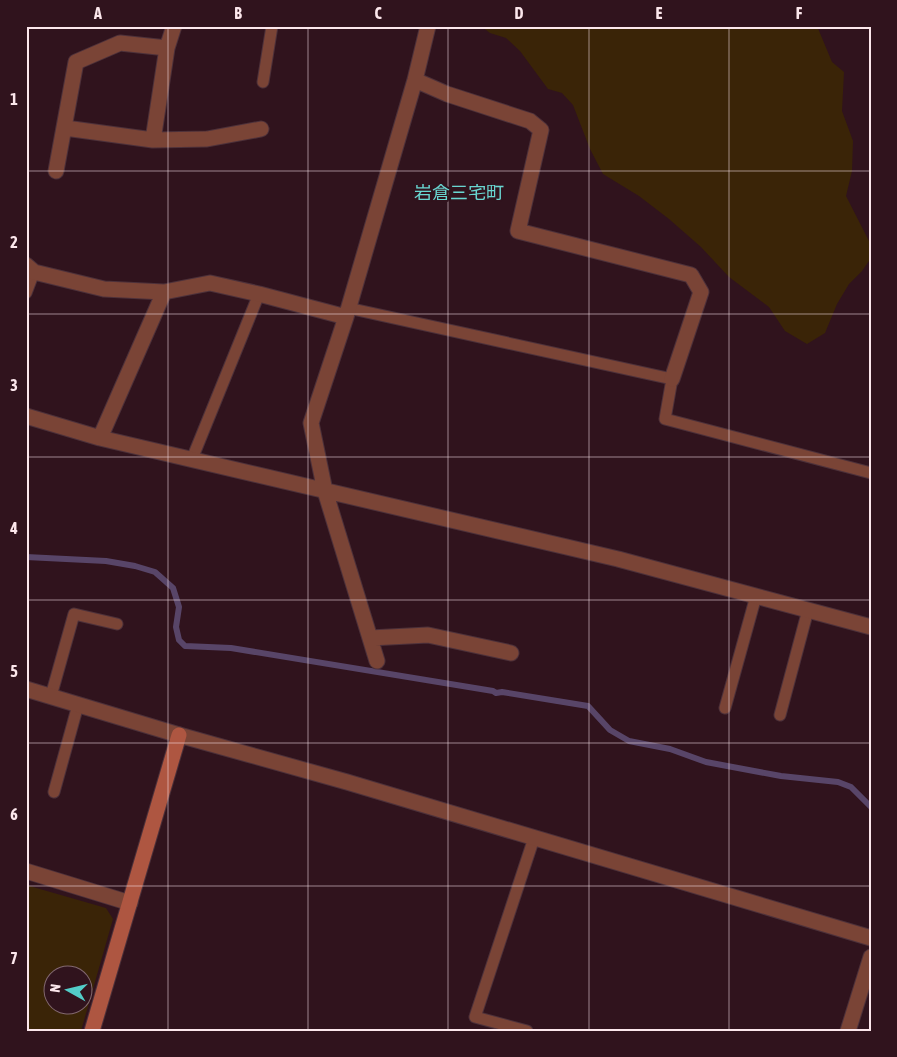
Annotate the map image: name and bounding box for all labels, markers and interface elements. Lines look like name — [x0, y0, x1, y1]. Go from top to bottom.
text: A — [93, 4, 102, 22]
text: B — [234, 4, 242, 22]
text: C — [374, 4, 382, 22]
text: D — [515, 4, 524, 22]
text: E — [656, 4, 663, 22]
text: F — [796, 4, 803, 22]
text: 1 — [10, 90, 18, 108]
district label: 岩倉三宅町 — [414, 182, 504, 203]
text: 2 — [10, 233, 18, 251]
text: 3 — [10, 376, 18, 394]
text: 4 — [9, 519, 18, 537]
text: 5 — [10, 662, 18, 680]
text: 6 — [10, 805, 18, 823]
text: 7 — [10, 949, 18, 967]
north arrow — [42, 964, 92, 1014]
text: N — [47, 983, 64, 993]

